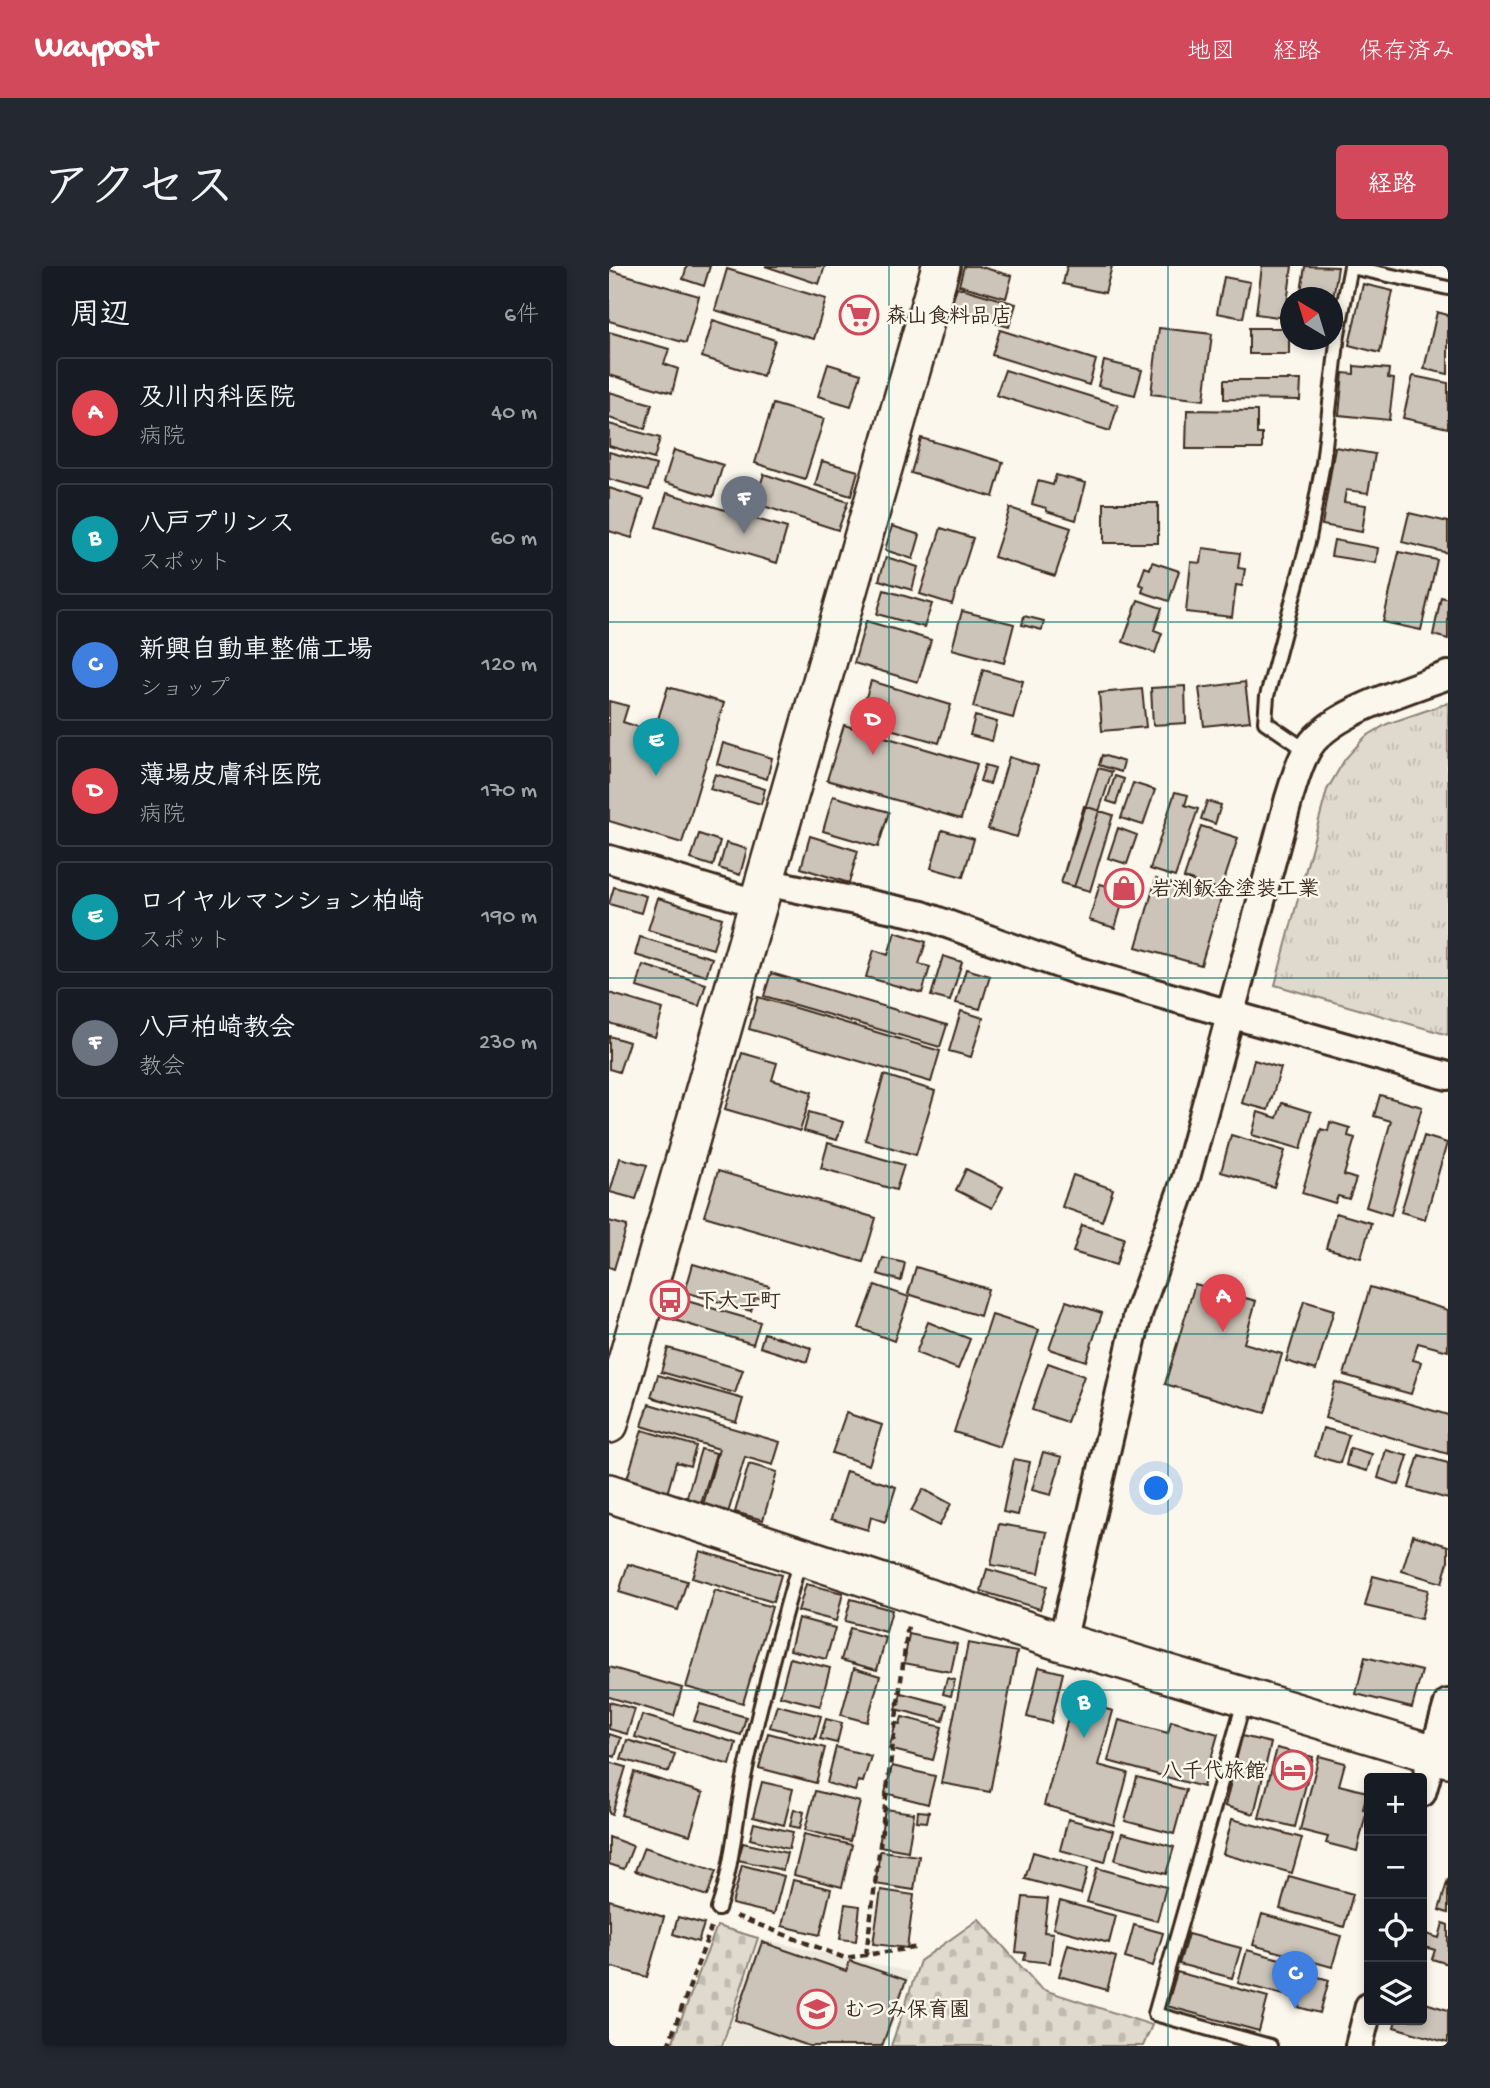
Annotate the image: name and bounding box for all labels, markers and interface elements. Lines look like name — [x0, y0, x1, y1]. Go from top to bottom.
text: Waypost — [35, 30, 157, 68]
text: 地図 — [1187, 39, 1235, 68]
text: 経路 — [1273, 39, 1321, 68]
text: 保存済み — [1359, 39, 1455, 68]
button: 経路 — [1336, 145, 1448, 219]
text: アクセス — [42, 163, 235, 221]
north arrow — [1280, 287, 1343, 350]
supermarket icon: 森山食料品店 — [838, 294, 880, 336]
text: 周辺 — [70, 300, 130, 335]
text: 6件 — [504, 303, 539, 330]
place label: 森山食料品店 — [886, 304, 1012, 331]
text: 及川内科医院 — [139, 385, 295, 416]
text: A — [88, 400, 102, 427]
text: 40 m — [491, 400, 537, 427]
text: 病院 — [139, 425, 185, 452]
pin: F — [721, 476, 767, 534]
text: 八戸プリンス — [139, 511, 295, 542]
text: B — [89, 526, 101, 553]
text: 60 m — [491, 526, 537, 553]
text: スポット — [139, 551, 231, 578]
text: 新興自動車整備工場 — [139, 637, 373, 668]
text: C — [89, 652, 101, 679]
text: 120 m — [482, 652, 537, 679]
text: ショップ — [139, 677, 230, 704]
pin: D — [850, 697, 896, 755]
pin: E — [633, 718, 679, 776]
text: 薄場皮膚科医院 — [139, 763, 321, 794]
text: D — [88, 778, 103, 805]
text: 170 m — [481, 778, 537, 805]
text: 病院 — [139, 803, 185, 830]
shop icon: 岩渕鈑金塗装工業 — [1103, 867, 1145, 909]
place label: 岩渕鈑金塗装工業 — [1151, 877, 1319, 904]
text: ロイヤルマンション柏崎 — [139, 889, 424, 920]
text: E — [88, 904, 102, 931]
text: 190 m — [481, 904, 537, 931]
text: スポット — [139, 929, 231, 956]
text: 八戸柏崎教会 — [139, 1015, 295, 1046]
text: F — [89, 1030, 101, 1057]
text: 230 m — [479, 1030, 537, 1057]
text: 教会 — [139, 1055, 185, 1082]
pin: A — [1200, 1274, 1246, 1332]
bus stop icon: 下大工町 — [649, 1279, 691, 1321]
place label: 下大工町 — [697, 1290, 781, 1316]
your location — [1139, 1471, 1173, 1505]
pin: B — [1061, 1680, 1107, 1738]
hotel icon: 八千代旅館 — [1272, 1749, 1314, 1791]
place label: 八千代旅館 — [1161, 1759, 1266, 1786]
map controls — [1364, 1773, 1427, 2025]
button: + — [1364, 1773, 1427, 1836]
button: − — [1364, 1836, 1427, 1899]
button: locate — [1364, 1899, 1427, 1962]
pin: C — [1272, 1951, 1318, 2009]
button: layers — [1364, 1962, 1427, 2025]
school or university icon: むつみ保育園 — [796, 1988, 838, 2030]
place label: むつみ保育園 — [844, 1998, 970, 2025]

